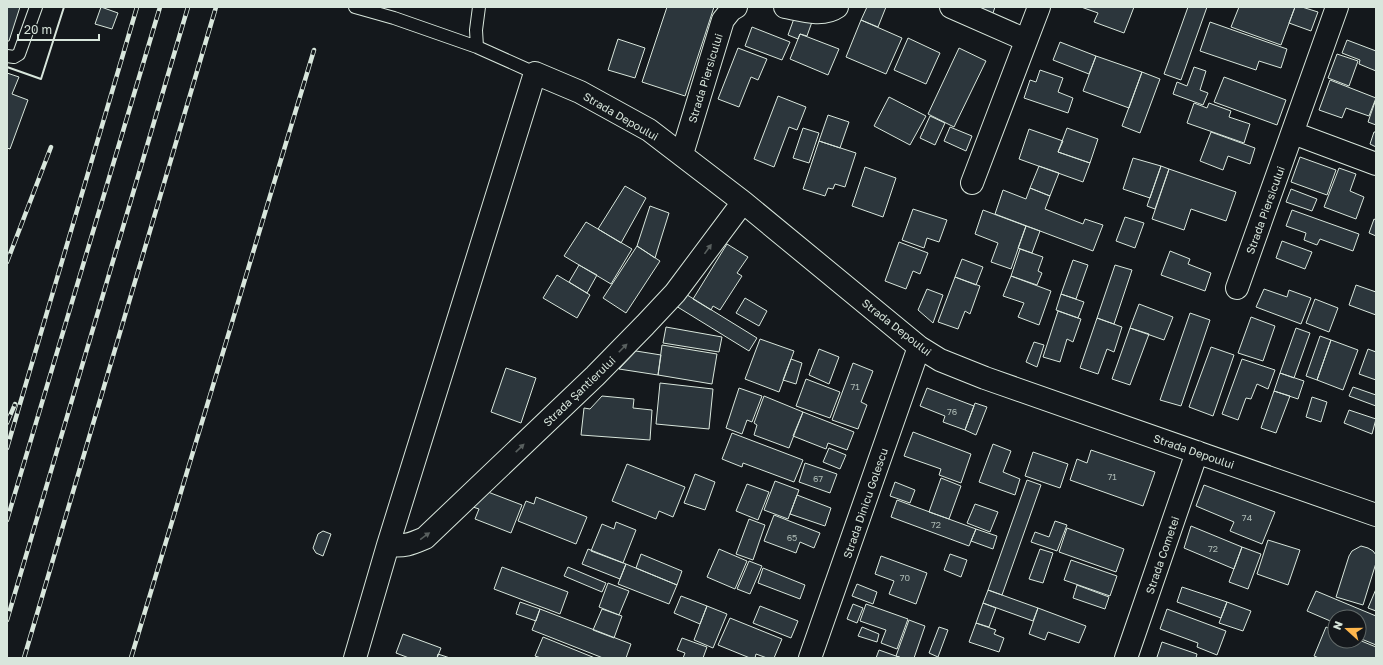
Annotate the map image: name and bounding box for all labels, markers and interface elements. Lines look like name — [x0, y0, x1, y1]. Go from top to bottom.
scale bar — [18, 16, 99, 42]
text: 20 m — [24, 22, 52, 37]
street label: Strada Piersicului — [685, 32, 725, 124]
street label: Strada Depoului — [581, 89, 661, 143]
street label: Strada Piersicului — [1243, 164, 1287, 256]
one-way arrow — [704, 244, 712, 255]
street label: Strada Depoului — [860, 296, 934, 358]
one-way arrow — [618, 343, 628, 353]
street label: Strada Șantierului — [540, 353, 618, 429]
house number: 71 — [850, 381, 860, 392]
house number: 76 — [947, 406, 957, 417]
street label: Strada Depoului — [1152, 431, 1236, 471]
one-way arrow — [515, 443, 525, 452]
street label: Strada Dinicu Golescu — [840, 446, 890, 560]
house number: 71 — [1107, 471, 1117, 482]
house number: 67 — [813, 473, 823, 484]
house number: 74 — [1242, 512, 1253, 523]
street label: Strada Cometei — [1143, 514, 1181, 596]
house number: 72 — [931, 519, 941, 530]
one-way arrow — [419, 532, 430, 540]
house number: 65 — [787, 532, 797, 543]
house number: 72 — [1208, 543, 1218, 554]
house number: 70 — [900, 572, 911, 583]
north arrow — [1327, 609, 1367, 649]
text: N — [1330, 619, 1345, 631]

